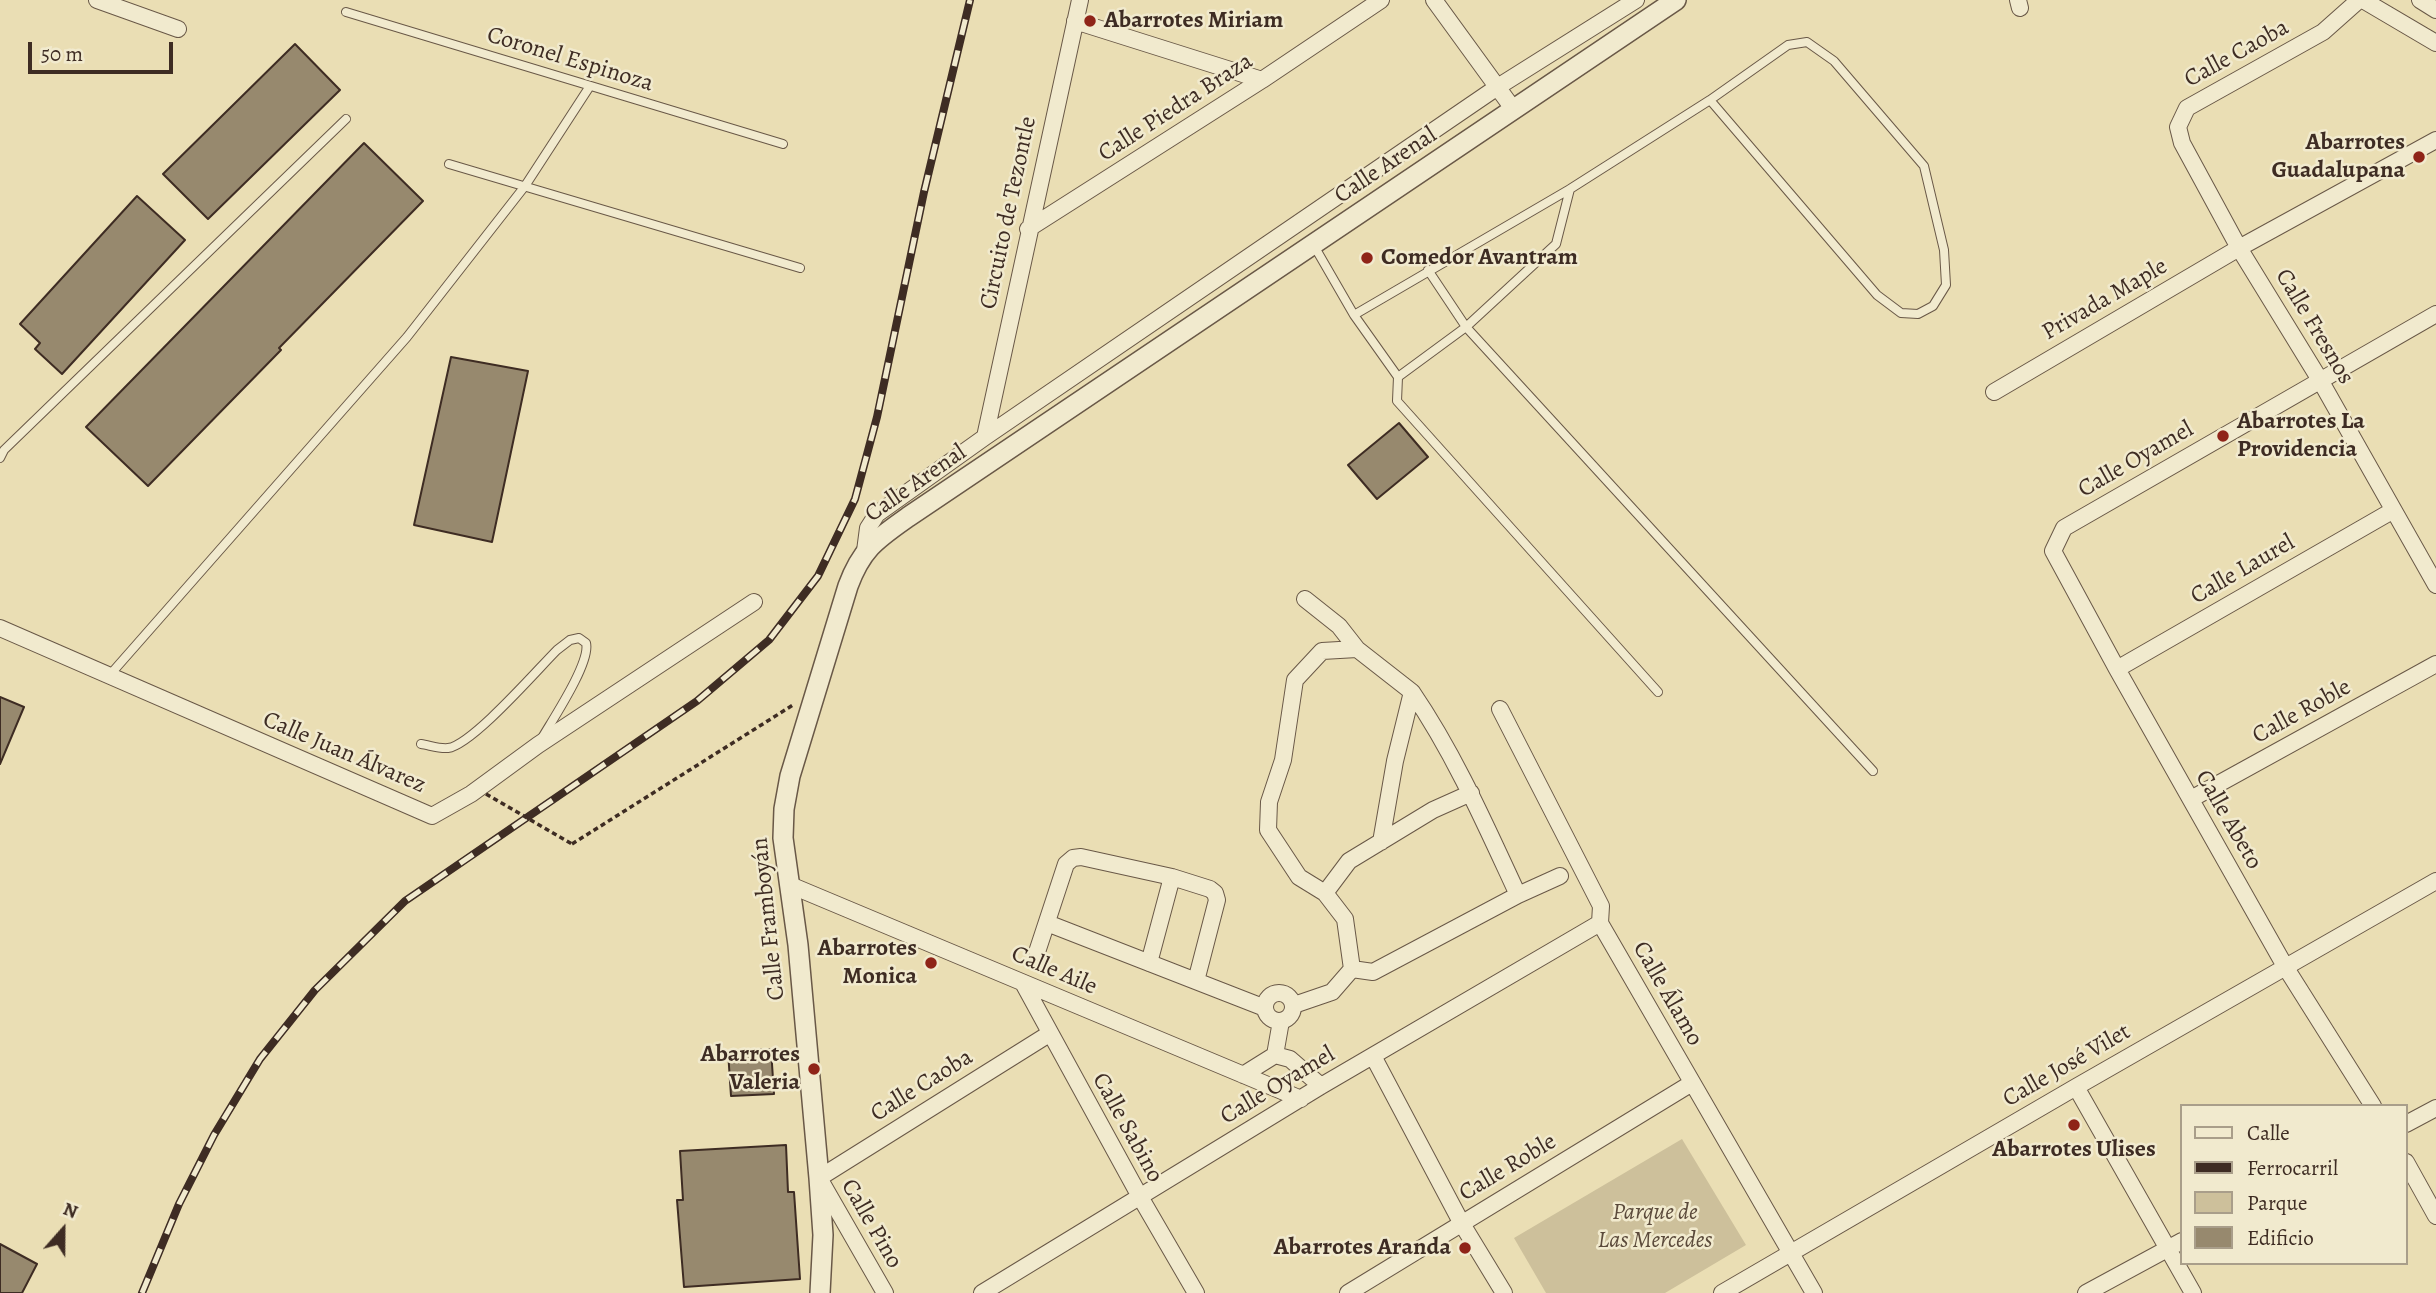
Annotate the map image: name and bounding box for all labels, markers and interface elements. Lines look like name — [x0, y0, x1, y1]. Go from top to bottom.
place label: Abarrotes Miriam — [1104, 7, 1283, 35]
marker: Abarrotes Miriam — [1082, 13, 1098, 29]
street label: Calle Caoba — [2180, 14, 2294, 94]
street label: Coronel Espinoza — [483, 21, 657, 99]
scale bar — [32, 28, 177, 72]
text: 50 m — [41, 40, 83, 68]
street label: Calle Piedra Braza — [1093, 47, 1259, 169]
street label: Circuito de Tezontle — [975, 114, 1043, 312]
street label: Calle Arenal — [1330, 121, 1442, 211]
place label: Abarrotes Guadalupana — [2272, 129, 2405, 185]
marker: Abarrotes Guadalupana — [2411, 149, 2427, 165]
place label: Comedor Avantram — [1381, 244, 1578, 272]
marker: Comedor Avantram — [1359, 250, 1375, 266]
street label: Privada Maple — [2037, 253, 2173, 347]
street label: Calle Fresnos — [2268, 264, 2360, 390]
place label: Abarrotes La Providencia — [2237, 408, 2365, 464]
street label: Calle Oyamel — [2073, 415, 2199, 505]
marker: Abarrotes La Providencia — [2215, 428, 2231, 444]
street label: Calle Arenal — [860, 439, 972, 529]
street label: Calle Laurel — [2186, 529, 2300, 611]
street label: Calle Roble — [2248, 673, 2356, 751]
street label: Calle Juan Álvarez — [258, 706, 430, 800]
street label: Calle Abeto — [2188, 765, 2268, 875]
street label: Calle Framboyán — [746, 836, 792, 1002]
place label: Abarrotes Monica — [818, 935, 917, 991]
street label: Calle Álamo — [1626, 937, 1708, 1051]
street label: Calle Aile — [1007, 940, 1101, 1002]
marker: Abarrotes Monica — [923, 955, 939, 971]
street label: Calle José Vilet — [1998, 1018, 2136, 1114]
place label: Abarrotes Valeria — [701, 1041, 800, 1097]
street label: Calle Oyamel — [1216, 1041, 1340, 1131]
street label: Calle Caoba — [866, 1043, 978, 1129]
marker: Abarrotes Valeria — [806, 1061, 822, 1077]
street label: Calle Sabino — [1085, 1068, 1169, 1188]
legend — [2180, 1104, 2408, 1265]
marker: Abarrotes Ulises — [2066, 1117, 2082, 1133]
text: Calle — [2247, 1119, 2290, 1147]
street label: Calle Roble — [1454, 1128, 1562, 1208]
place label: Abarrotes Ulises — [1992, 1136, 2156, 1164]
text: Ferrocarril — [2247, 1154, 2338, 1182]
street label: Calle Pino — [834, 1174, 908, 1274]
text: Parque — [2247, 1189, 2307, 1217]
north arrow — [28, 1195, 98, 1265]
text: N — [59, 1196, 82, 1225]
park label: Parque de Las Mercedes — [1598, 1199, 1712, 1255]
text: Edificio — [2247, 1224, 2314, 1252]
place label: Abarrotes Aranda — [1274, 1234, 1451, 1262]
marker: Abarrotes Aranda — [1457, 1240, 1473, 1256]

